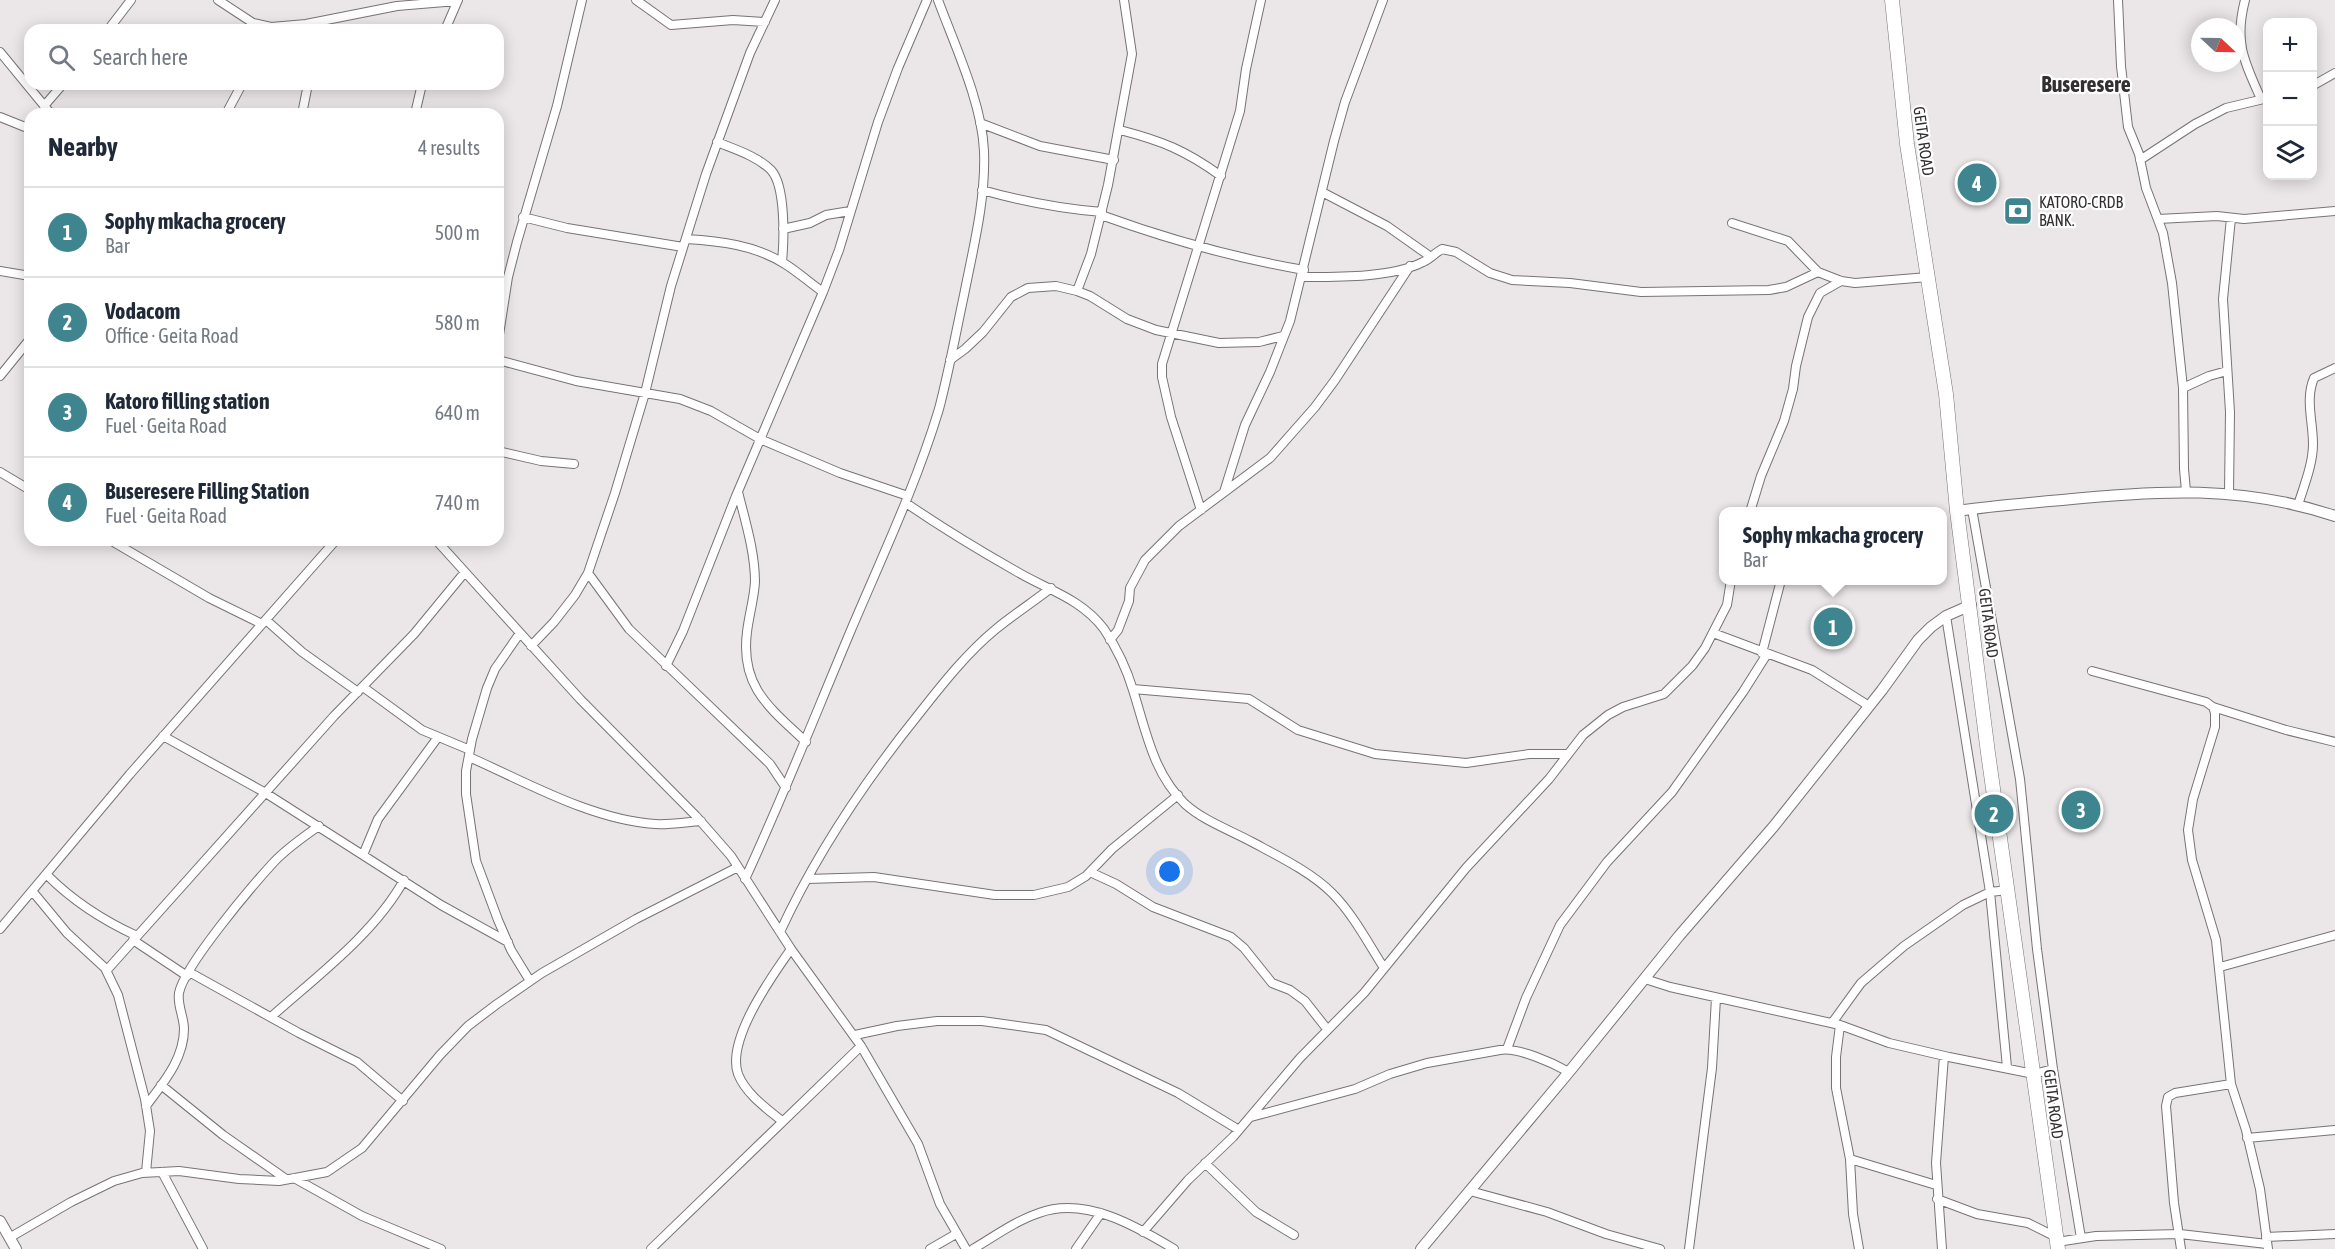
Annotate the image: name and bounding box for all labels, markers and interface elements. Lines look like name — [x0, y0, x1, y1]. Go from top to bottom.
north arrow — [2191, 18, 2245, 72]
map controls — [2263, 18, 2317, 180]
button: + — [2263, 18, 2317, 72]
search box — [24, 24, 504, 90]
icon: search — [45, 41, 78, 74]
text: Search here — [93, 44, 188, 70]
district label: Buseresere — [2041, 71, 2131, 97]
button: − — [2263, 72, 2317, 126]
street label: GEITA ROAD — [1910, 105, 1938, 177]
button: layers — [2263, 126, 2317, 180]
text: Nearby — [48, 132, 118, 162]
text: 4 results — [418, 136, 480, 159]
pin: 4 — [1958, 160, 1996, 206]
place label: KATORO-CRDB BANK. — [2039, 193, 2123, 229]
bank icon: KATORO-CRDB BANK. — [2002, 195, 2034, 227]
text: Sophy mkacha grocery — [105, 208, 286, 234]
text: 1 — [63, 221, 72, 244]
text: 500 m — [435, 221, 480, 244]
text: Bar — [105, 234, 130, 257]
text: Vodacom — [105, 298, 180, 324]
text: 2 — [63, 311, 72, 334]
text: 580 m — [435, 311, 480, 334]
text: Office · Geita Road — [105, 324, 239, 347]
text: Katoro filling station — [105, 388, 270, 414]
text: 3 — [63, 401, 72, 424]
text: 640 m — [435, 401, 480, 424]
text: Fuel · Geita Road — [105, 414, 227, 437]
text: Buseresere Filling Station — [105, 478, 310, 504]
text: 4 — [63, 491, 72, 514]
text: 740 m — [435, 491, 480, 514]
text: Fuel · Geita Road — [105, 504, 227, 527]
popup — [1719, 507, 1947, 585]
text: Sophy mkacha grocery — [1743, 522, 1923, 548]
text: Bar — [1743, 548, 1767, 571]
street label: GEITA ROAD — [1976, 587, 2002, 659]
pin: 1 — [1814, 604, 1852, 650]
pin: 3 — [2062, 788, 2100, 832]
pin: 2 — [1974, 792, 2014, 836]
your location — [1155, 857, 1184, 886]
street label: GEITA ROAD — [2041, 1068, 2067, 1140]

